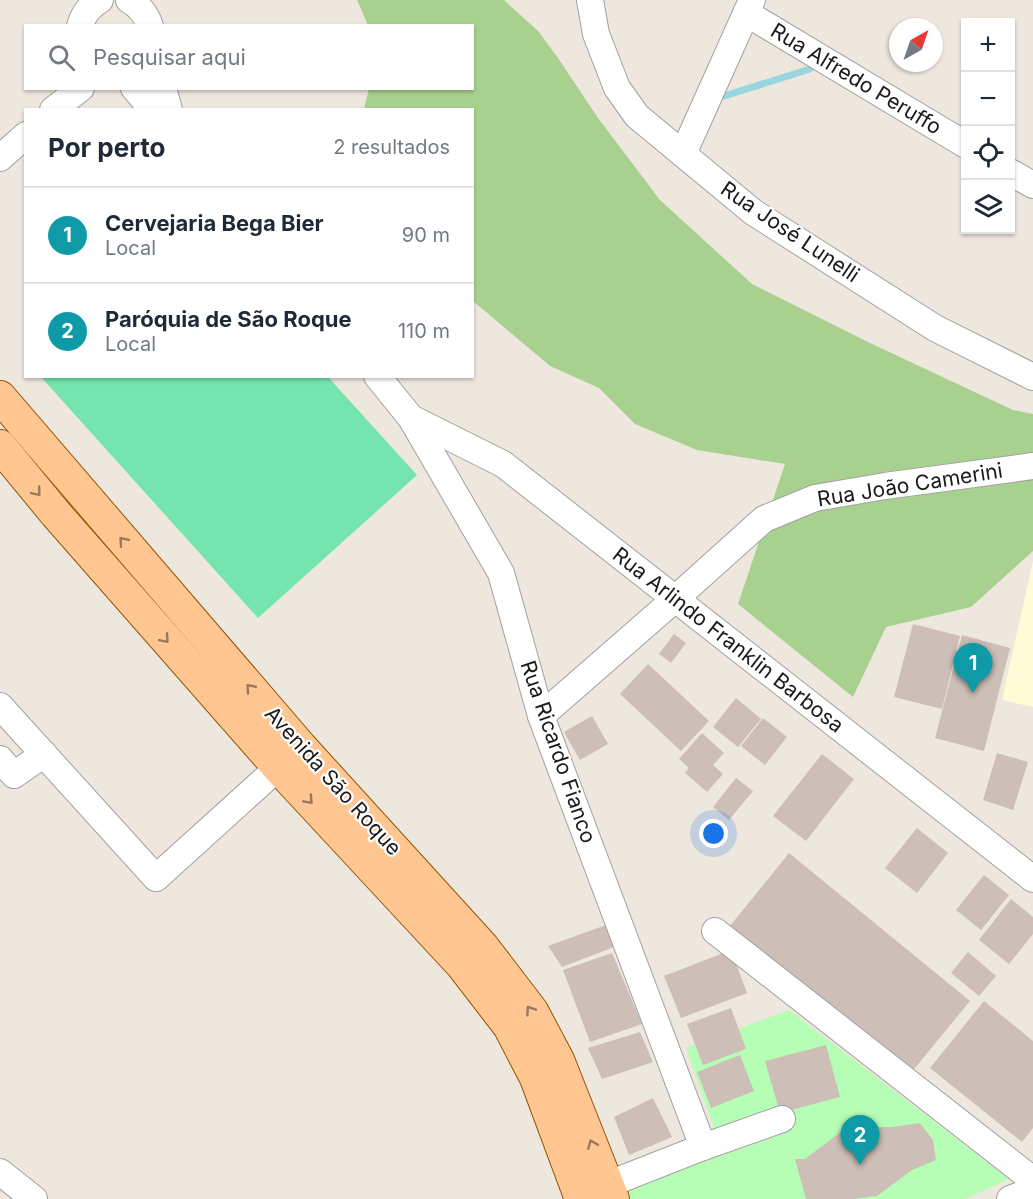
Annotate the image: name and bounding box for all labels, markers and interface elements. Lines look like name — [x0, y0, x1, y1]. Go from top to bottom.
street label: Rua Alfredo Peruffo — [766, 18, 946, 139]
north arrow — [889, 18, 943, 72]
map controls — [961, 18, 1015, 234]
button: + — [961, 18, 1015, 72]
search box — [24, 24, 474, 90]
icon: search — [45, 41, 78, 74]
text: Pesquisar aqui — [93, 44, 246, 70]
button: − — [961, 72, 1015, 126]
button: locate — [961, 126, 1015, 180]
text: Por perto — [48, 132, 166, 163]
text: 2 resultados — [333, 135, 450, 159]
street label: Rua José Lunelli — [716, 176, 864, 287]
button: layers — [961, 180, 1015, 234]
text: Cervejaria Bega Bier — [105, 210, 324, 236]
text: 1 — [63, 223, 72, 247]
text: 90 m — [402, 223, 450, 247]
text: Local — [105, 236, 156, 260]
text: Paróquia de São Roque — [105, 306, 352, 332]
text: 2 — [61, 319, 74, 343]
text: 110 m — [398, 319, 450, 343]
text: Local — [105, 332, 156, 356]
street label: Rua João Camerini — [815, 458, 1004, 512]
one-way arrow — [30, 485, 41, 496]
one-way arrow — [119, 537, 130, 548]
street label: Rua Arlindo Franklin Barbosa — [608, 542, 849, 738]
one-way arrow — [158, 632, 169, 643]
pin: 1 — [954, 644, 992, 693]
street label: Rua Ricardo Fianco — [515, 657, 601, 846]
one-way arrow — [246, 685, 257, 695]
street label: Avenida São Roque — [260, 701, 407, 860]
one-way arrow — [302, 793, 313, 804]
your location — [699, 819, 728, 848]
one-way arrow — [526, 1005, 537, 1016]
pin: 2 — [840, 1116, 880, 1165]
one-way arrow — [587, 1140, 599, 1151]

